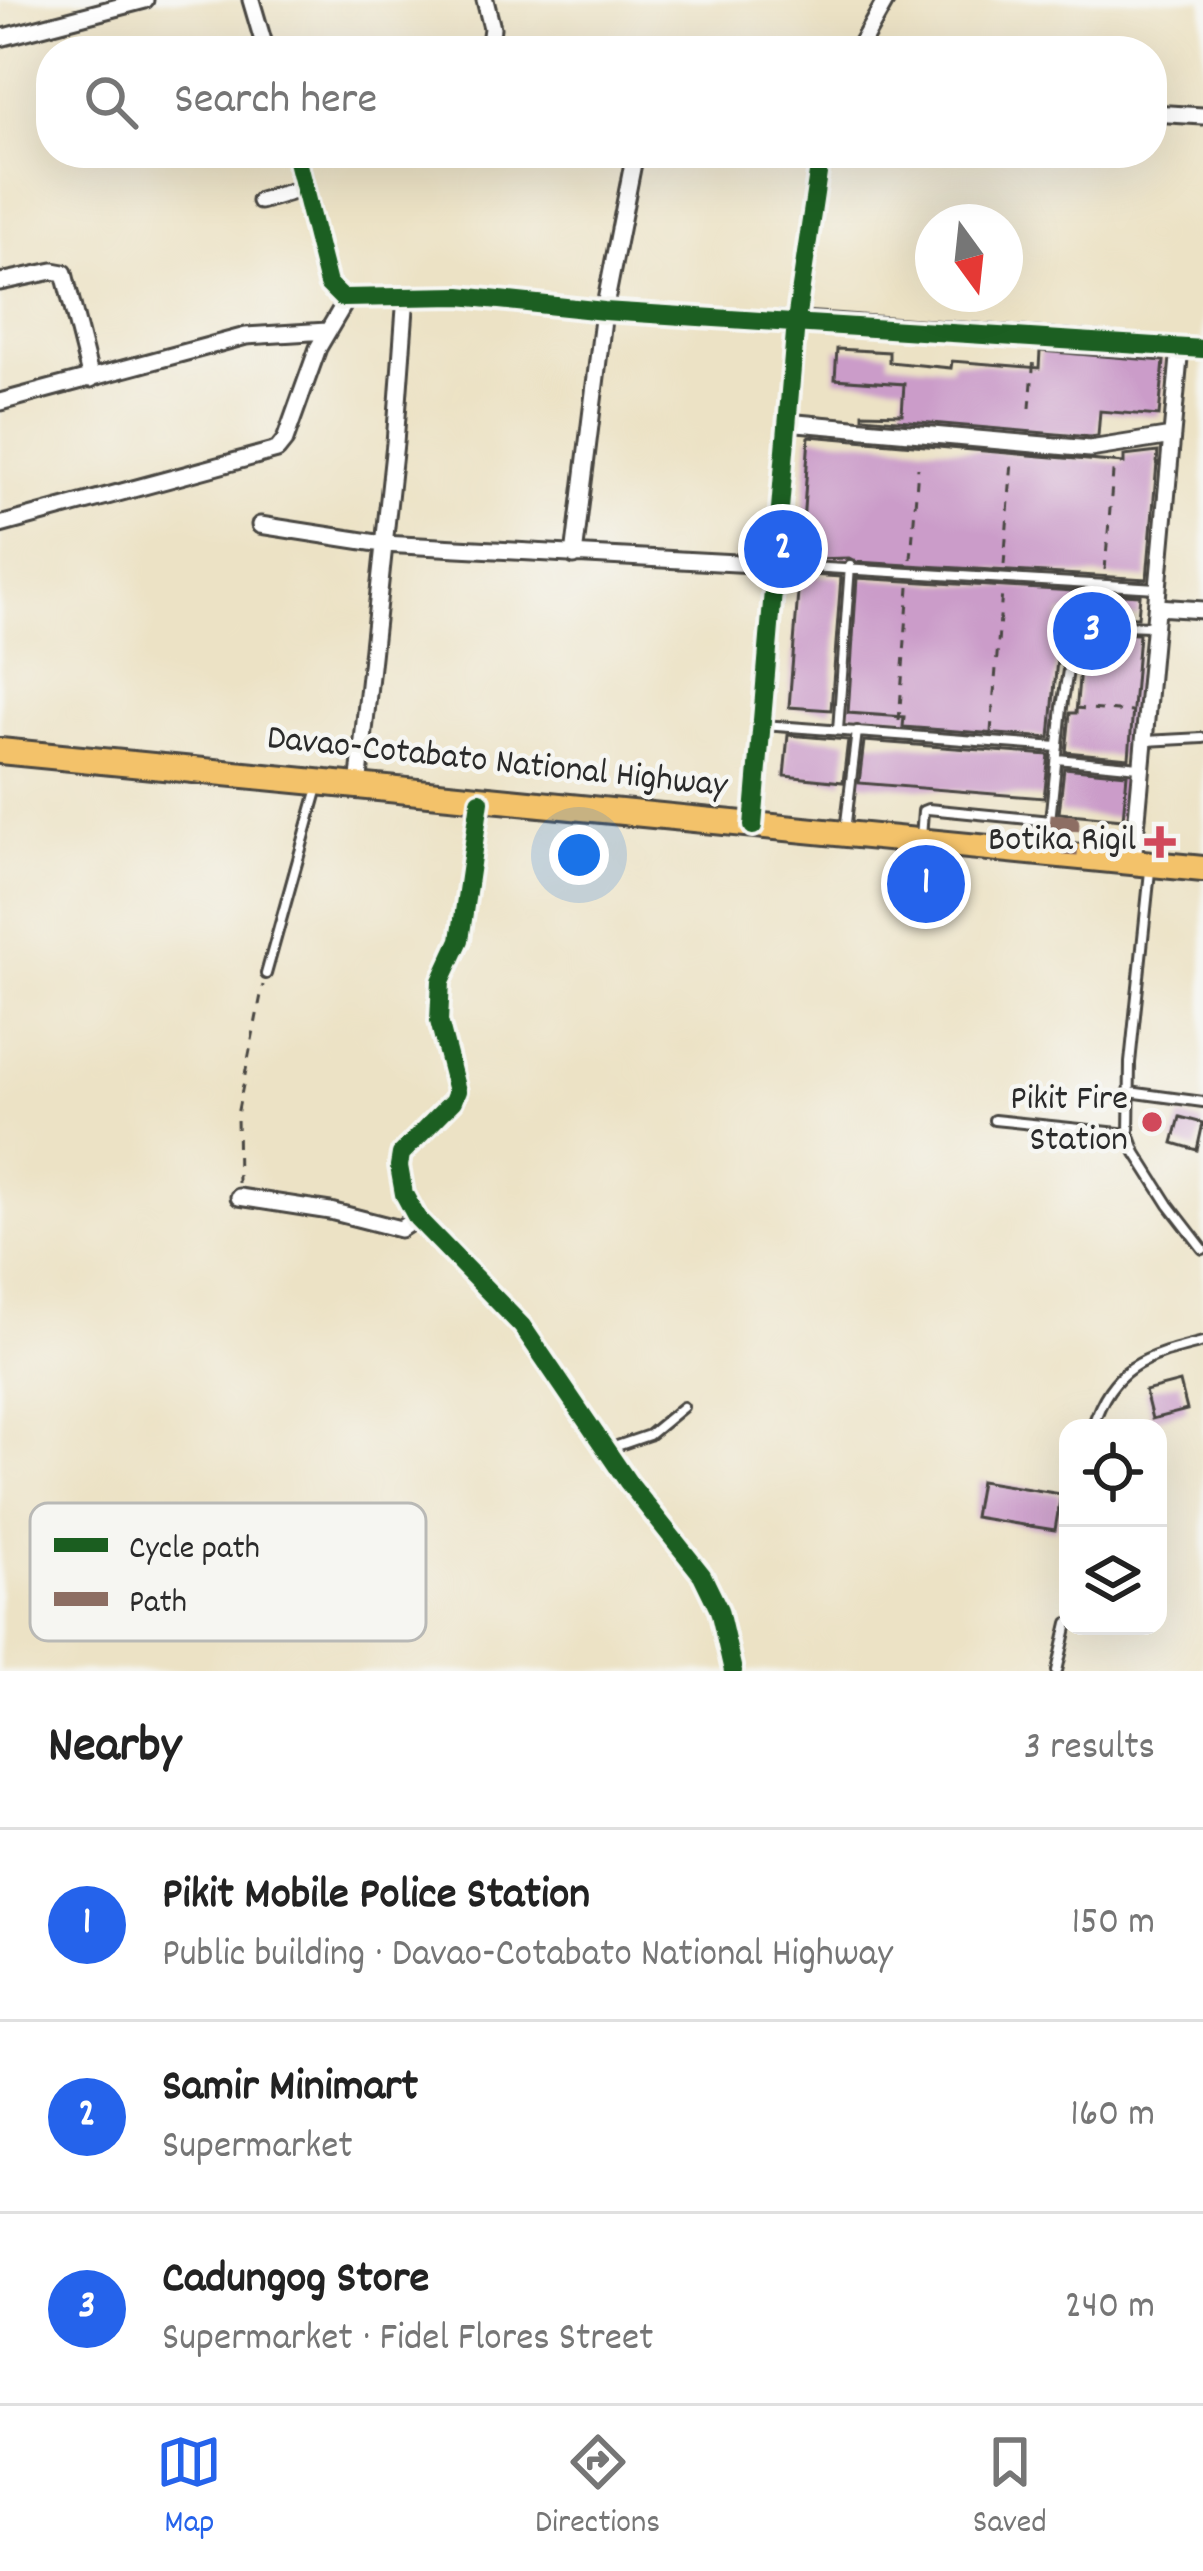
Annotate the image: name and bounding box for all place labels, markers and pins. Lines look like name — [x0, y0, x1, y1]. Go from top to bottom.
pin: 2 — [744, 504, 822, 594]
pin: 3 — [1053, 586, 1131, 676]
place label: Botika Rigil — [988, 816, 1136, 868]
marker: Botika Rigil — [1147, 829, 1173, 855]
pin: 1 — [887, 839, 965, 929]
place label: Pikit Fire Station — [1010, 1075, 1128, 1168]
marker: Pikit Fire Station — [1139, 1109, 1165, 1135]

